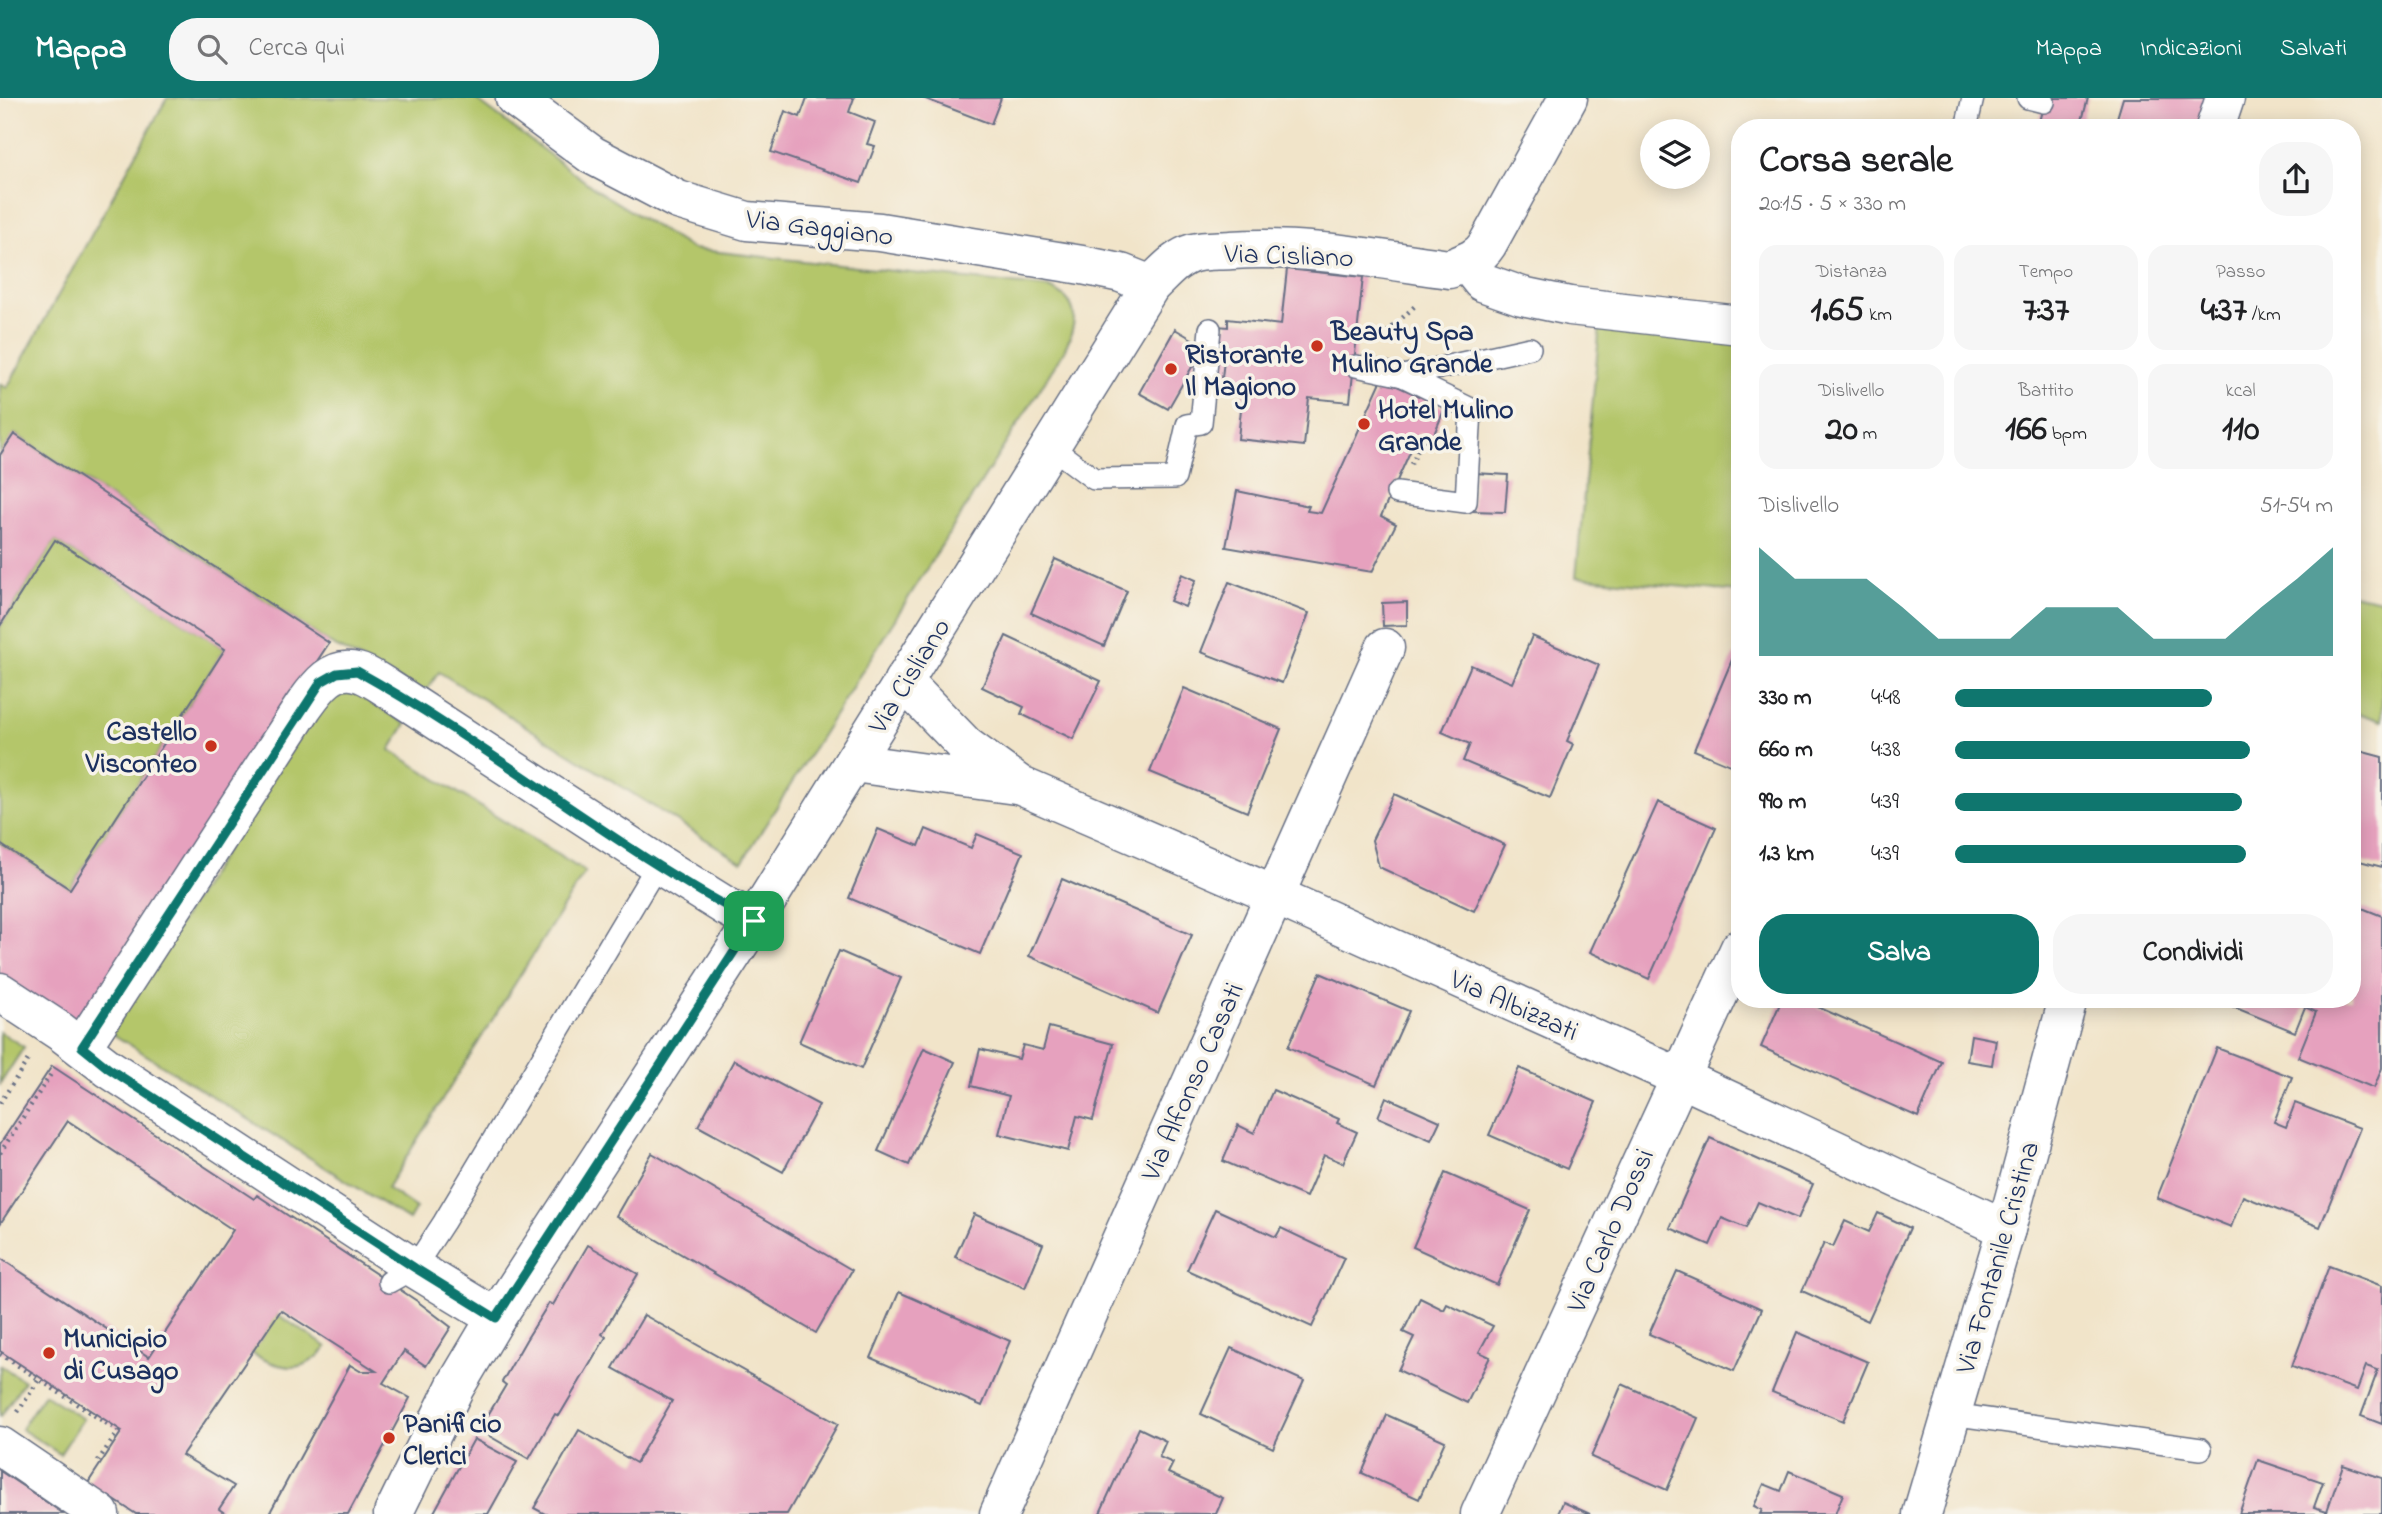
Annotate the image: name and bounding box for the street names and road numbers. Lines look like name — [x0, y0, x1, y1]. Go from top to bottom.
street label: Via Gaggiano — [743, 200, 896, 259]
street label: Via Cisliano — [1222, 235, 1354, 280]
street label: Via Cisliano — [859, 611, 963, 744]
street label: Via Albizzati — [1442, 960, 1584, 1054]
street label: Via Alfonso Casati — [1132, 977, 1256, 1189]
street label: Via Fontanile Cristina — [1946, 1137, 2052, 1380]
street label: Via Carlo Dossi — [1557, 1143, 1667, 1321]

